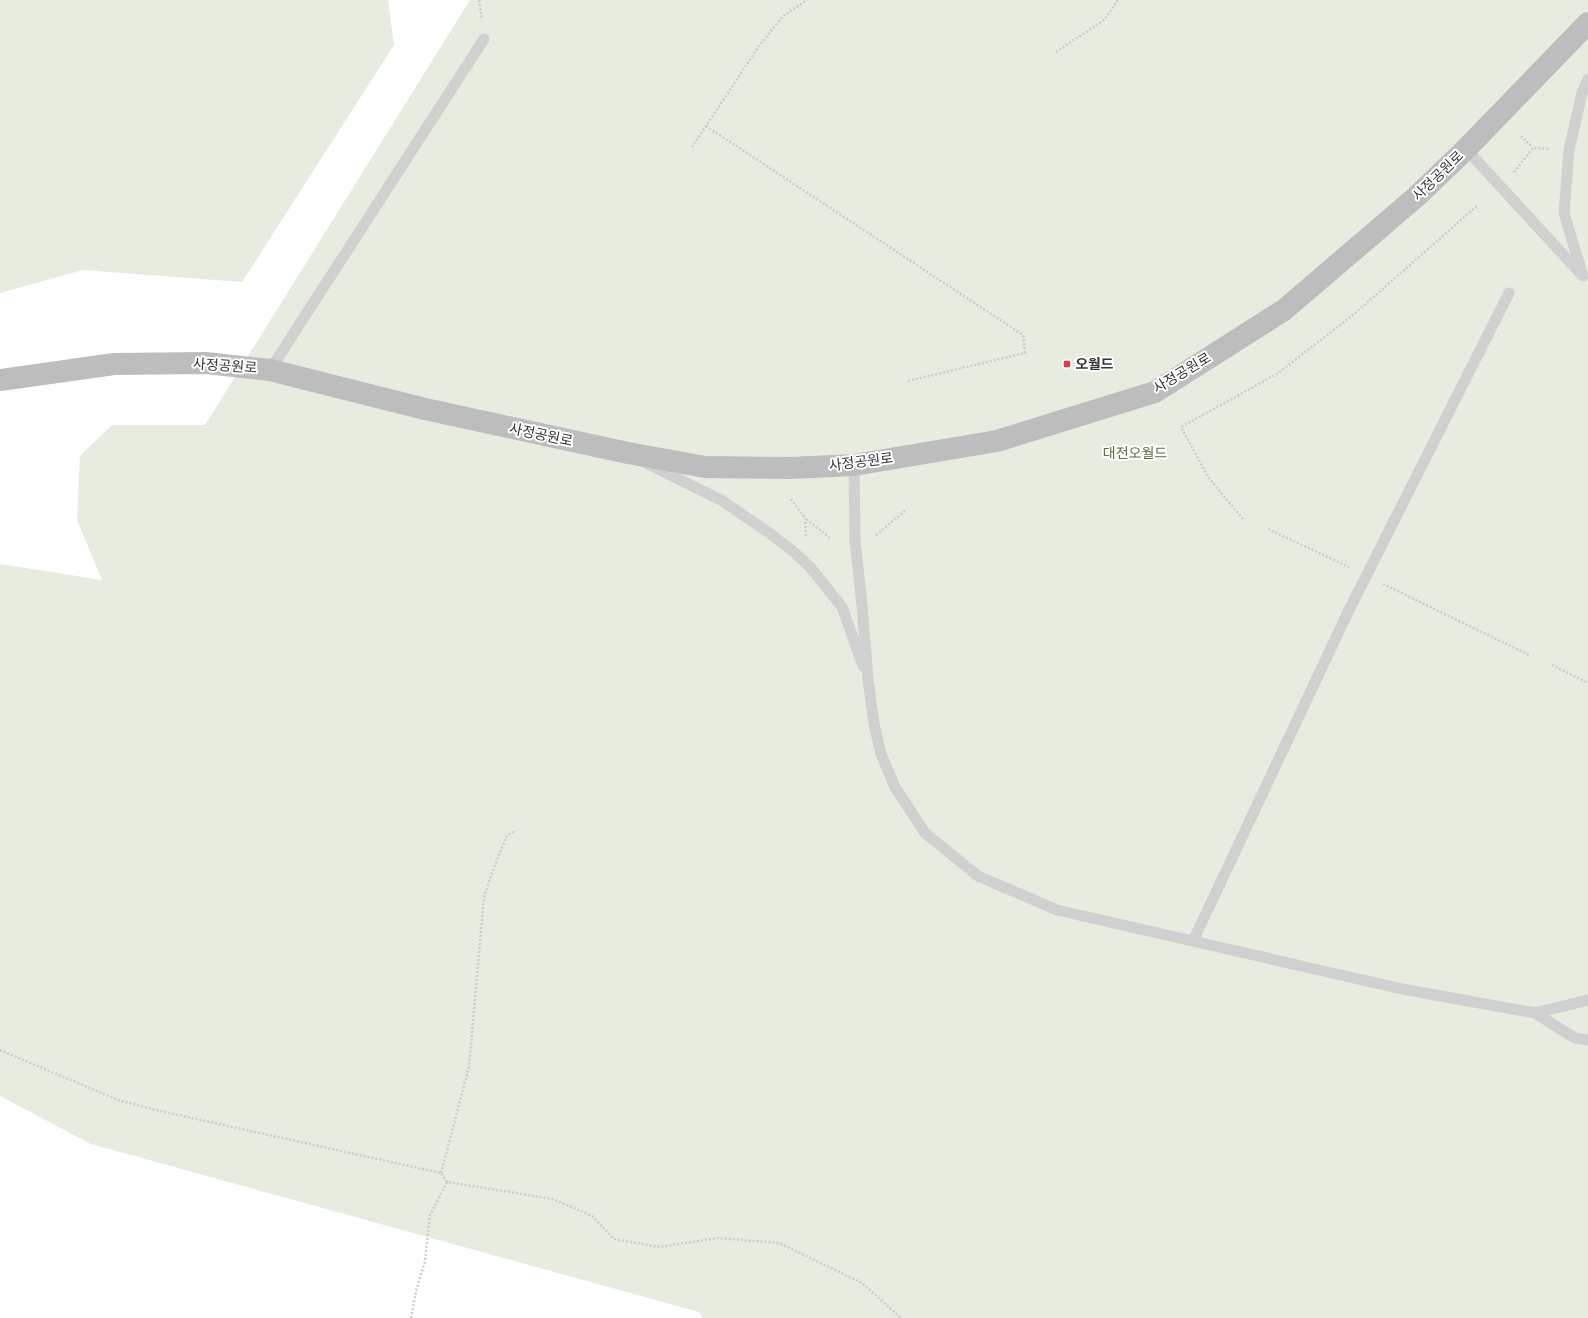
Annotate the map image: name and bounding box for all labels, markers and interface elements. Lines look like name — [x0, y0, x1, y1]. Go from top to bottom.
street label: 사정공원로 — [1409, 147, 1467, 204]
street label: 사정공원로 — [1150, 349, 1214, 397]
street label: 사정공원로 — [192, 355, 258, 377]
place label: 오월드 — [1075, 356, 1114, 373]
marker: 오월드 — [1062, 359, 1072, 369]
street label: 사정공원로 — [508, 420, 574, 450]
park label: 대전오월드 — [1103, 445, 1167, 462]
street label: 사정공원로 — [828, 450, 894, 474]

